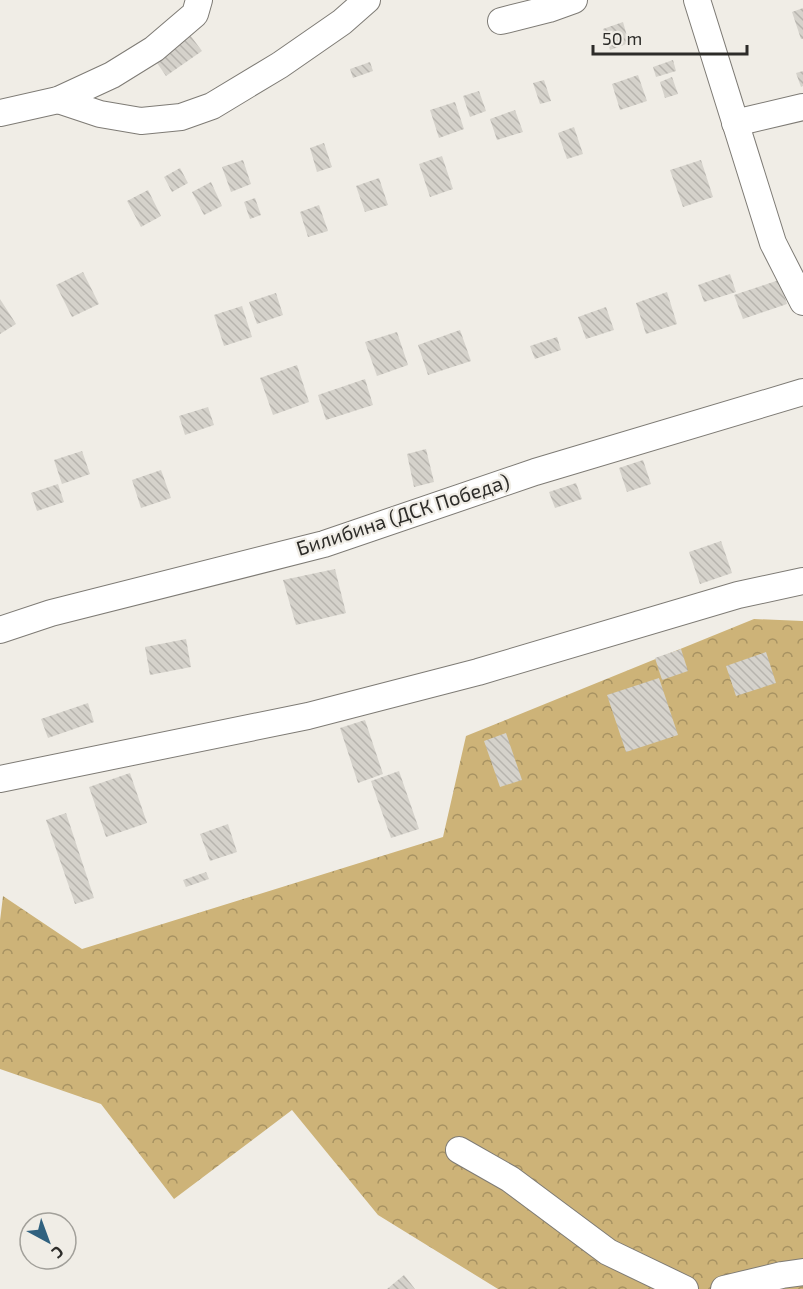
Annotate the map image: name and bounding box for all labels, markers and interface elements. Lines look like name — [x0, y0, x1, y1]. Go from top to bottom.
scale bar — [593, 18, 748, 56]
text: 50 m — [602, 27, 642, 49]
street label: Билибина (ДСК Победа) — [293, 468, 512, 560]
north arrow — [18, 1211, 78, 1271]
text: С — [48, 1242, 68, 1263]

